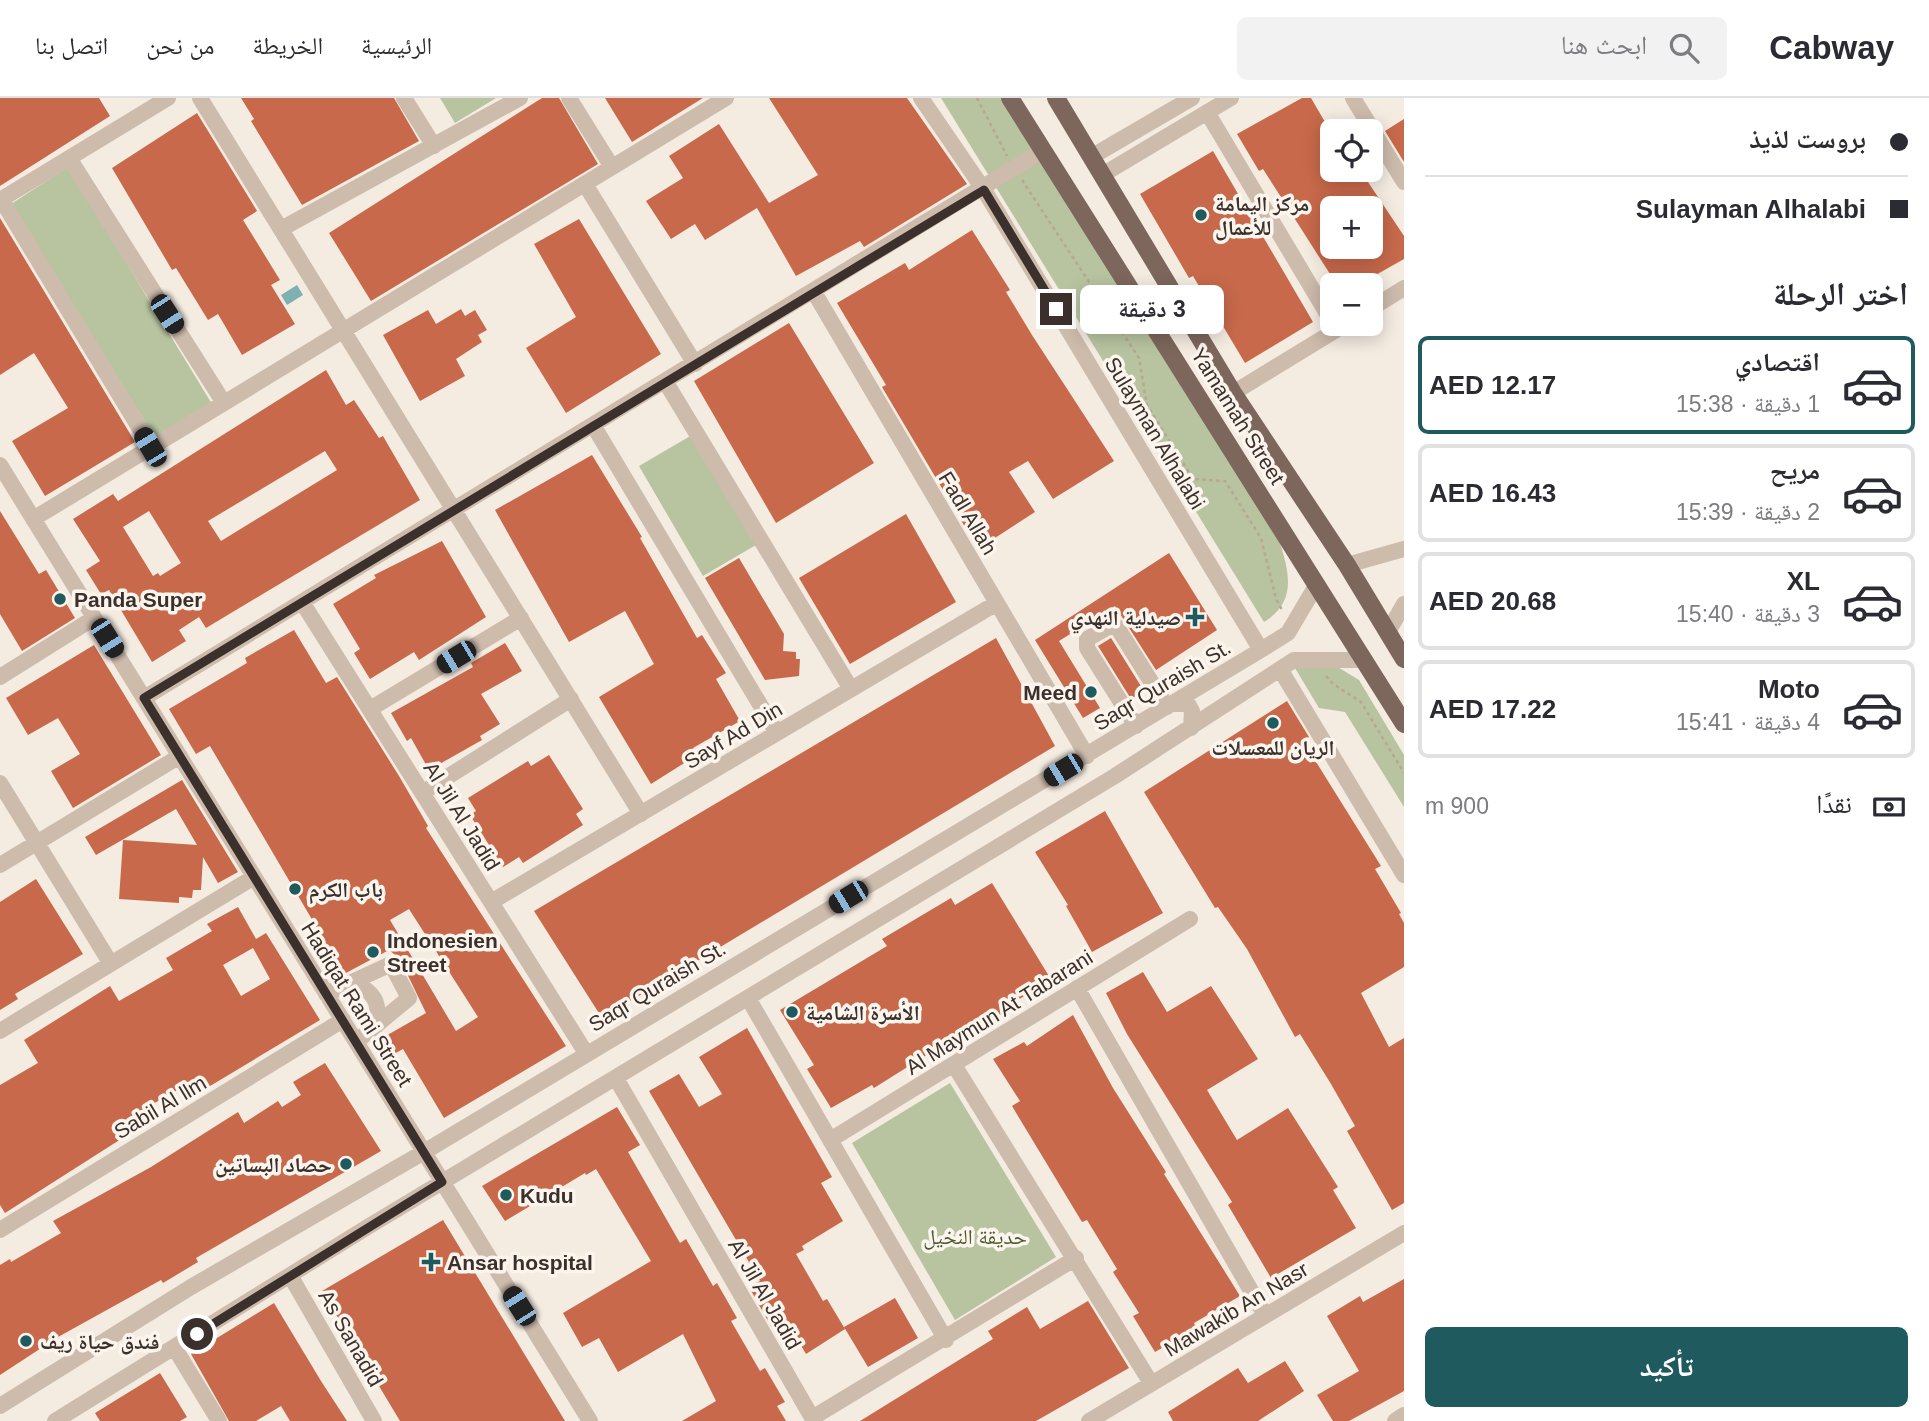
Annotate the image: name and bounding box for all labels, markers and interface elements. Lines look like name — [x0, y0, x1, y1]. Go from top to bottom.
search box — [1237, 17, 1727, 80]
icon: search — [1665, 29, 1703, 67]
text: Cabway — [1769, 29, 1894, 66]
text: ابحث هنا — [1561, 30, 1647, 60]
text: اتصل بنا — [35, 32, 108, 59]
text: من نحن — [146, 32, 214, 59]
text: الخريطة — [252, 32, 323, 59]
text: الرئيسية — [361, 32, 432, 59]
map controls — [1320, 119, 1383, 336]
button: locate — [1320, 119, 1383, 182]
text: بروست لذيذ — [1749, 124, 1866, 154]
place label: مركز اليمامة للأعمال — [1215, 192, 1309, 241]
text: Sulayman Alhalabi — [1636, 194, 1866, 224]
button: + — [1320, 196, 1383, 259]
marker: مركز اليمامة للأعمال — [1193, 207, 1209, 223]
button: − — [1320, 273, 1383, 336]
text: اختر الرحلة — [1773, 276, 1908, 312]
callout: 3 دقيقة — [1080, 284, 1224, 333]
car — [147, 291, 188, 337]
route end — [1040, 293, 1072, 325]
text: 3 دقيقة — [1118, 296, 1186, 322]
street label: Yamamah Street — [1187, 344, 1289, 488]
text: اقتصادي — [1735, 347, 1820, 377]
street label: Sulayman Alhalabi — [1101, 353, 1209, 513]
icon: car — [1841, 354, 1904, 417]
text: AED 12.17 — [1429, 370, 1556, 400]
text: 1 دقيقة · 15:38 — [1676, 391, 1820, 417]
car — [131, 424, 170, 470]
text: مريح — [1770, 455, 1820, 485]
icon: car — [1841, 462, 1904, 525]
street label: Fadl Allah — [934, 468, 1002, 558]
text: AED 16.43 — [1429, 478, 1556, 508]
text: 2 دقيقة · 15:39 — [1676, 499, 1820, 525]
text: XL — [1787, 566, 1820, 596]
icon: car — [1841, 570, 1904, 633]
text: AED 20.68 — [1429, 586, 1556, 616]
place label: Panda Super — [74, 588, 202, 611]
marker: Panda Super — [52, 591, 68, 607]
text: 3 دقيقة · 15:40 — [1676, 601, 1820, 627]
place label: صيدلية النهدي — [1070, 606, 1181, 634]
marker: صيدلية النهدي — [1187, 609, 1203, 625]
car — [87, 615, 128, 661]
street label: Saqr Quraish St. — [1090, 635, 1234, 735]
car — [433, 637, 480, 677]
text: Moto — [1758, 674, 1820, 704]
icon: car — [1841, 678, 1904, 741]
place label: Meed — [1023, 681, 1077, 704]
marker: Meed — [1083, 684, 1099, 700]
text: AED 17.22 — [1429, 694, 1556, 724]
street label: Sayf Ad Din — [680, 697, 786, 773]
text: 4 دقيقة · 15:41 — [1676, 709, 1820, 735]
marker: الريان للمعسلات — [1265, 715, 1281, 731]
place label: الريان للمعسلات — [1211, 736, 1335, 760]
car — [1040, 750, 1087, 790]
street label: Al Jil Al Jadid — [419, 757, 505, 875]
icon: cash — [1870, 788, 1908, 826]
text: نقدًا — [1816, 789, 1852, 819]
text: 900 m — [1425, 793, 1489, 819]
car — [825, 877, 872, 917]
place label: باب الكرم — [309, 878, 383, 904]
marker: باب الكرم — [287, 881, 303, 897]
street label: Hadiqat Rami Street — [297, 918, 417, 1090]
place label: Indonesien Street — [387, 929, 498, 976]
street label: Saqr Quraish St. — [585, 936, 729, 1036]
marker: Indonesien Street — [365, 944, 381, 960]
street label: Al Maymun At Tabarani — [902, 945, 1096, 1079]
place label: الأسرة الشامية — [806, 1000, 920, 1025]
marker: الأسرة الشامية — [784, 1004, 800, 1020]
street label: Sabil Al llm — [110, 1071, 210, 1143]
place label: حصاد البساتين — [215, 1153, 332, 1178]
marker: حصاد البساتين — [338, 1156, 354, 1172]
place label: Kudu — [520, 1184, 574, 1207]
marker: Kudu — [498, 1187, 514, 1203]
park label: حديقة النخيل — [923, 1225, 1027, 1250]
street label: Al Jil Al Jadid — [724, 1235, 806, 1353]
place label: Ansar hospital — [447, 1251, 593, 1274]
marker: Ansar hospital — [421, 1252, 441, 1272]
street label: Mawakib An Nasr — [1160, 1257, 1312, 1361]
car — [499, 1283, 540, 1329]
street label: As Sanadid — [314, 1286, 388, 1390]
route start — [181, 1318, 213, 1350]
button: تأكيد — [1425, 1327, 1908, 1407]
place label: فندق حياة ريف — [40, 1330, 159, 1355]
marker: فندق حياة ريف — [18, 1333, 34, 1349]

